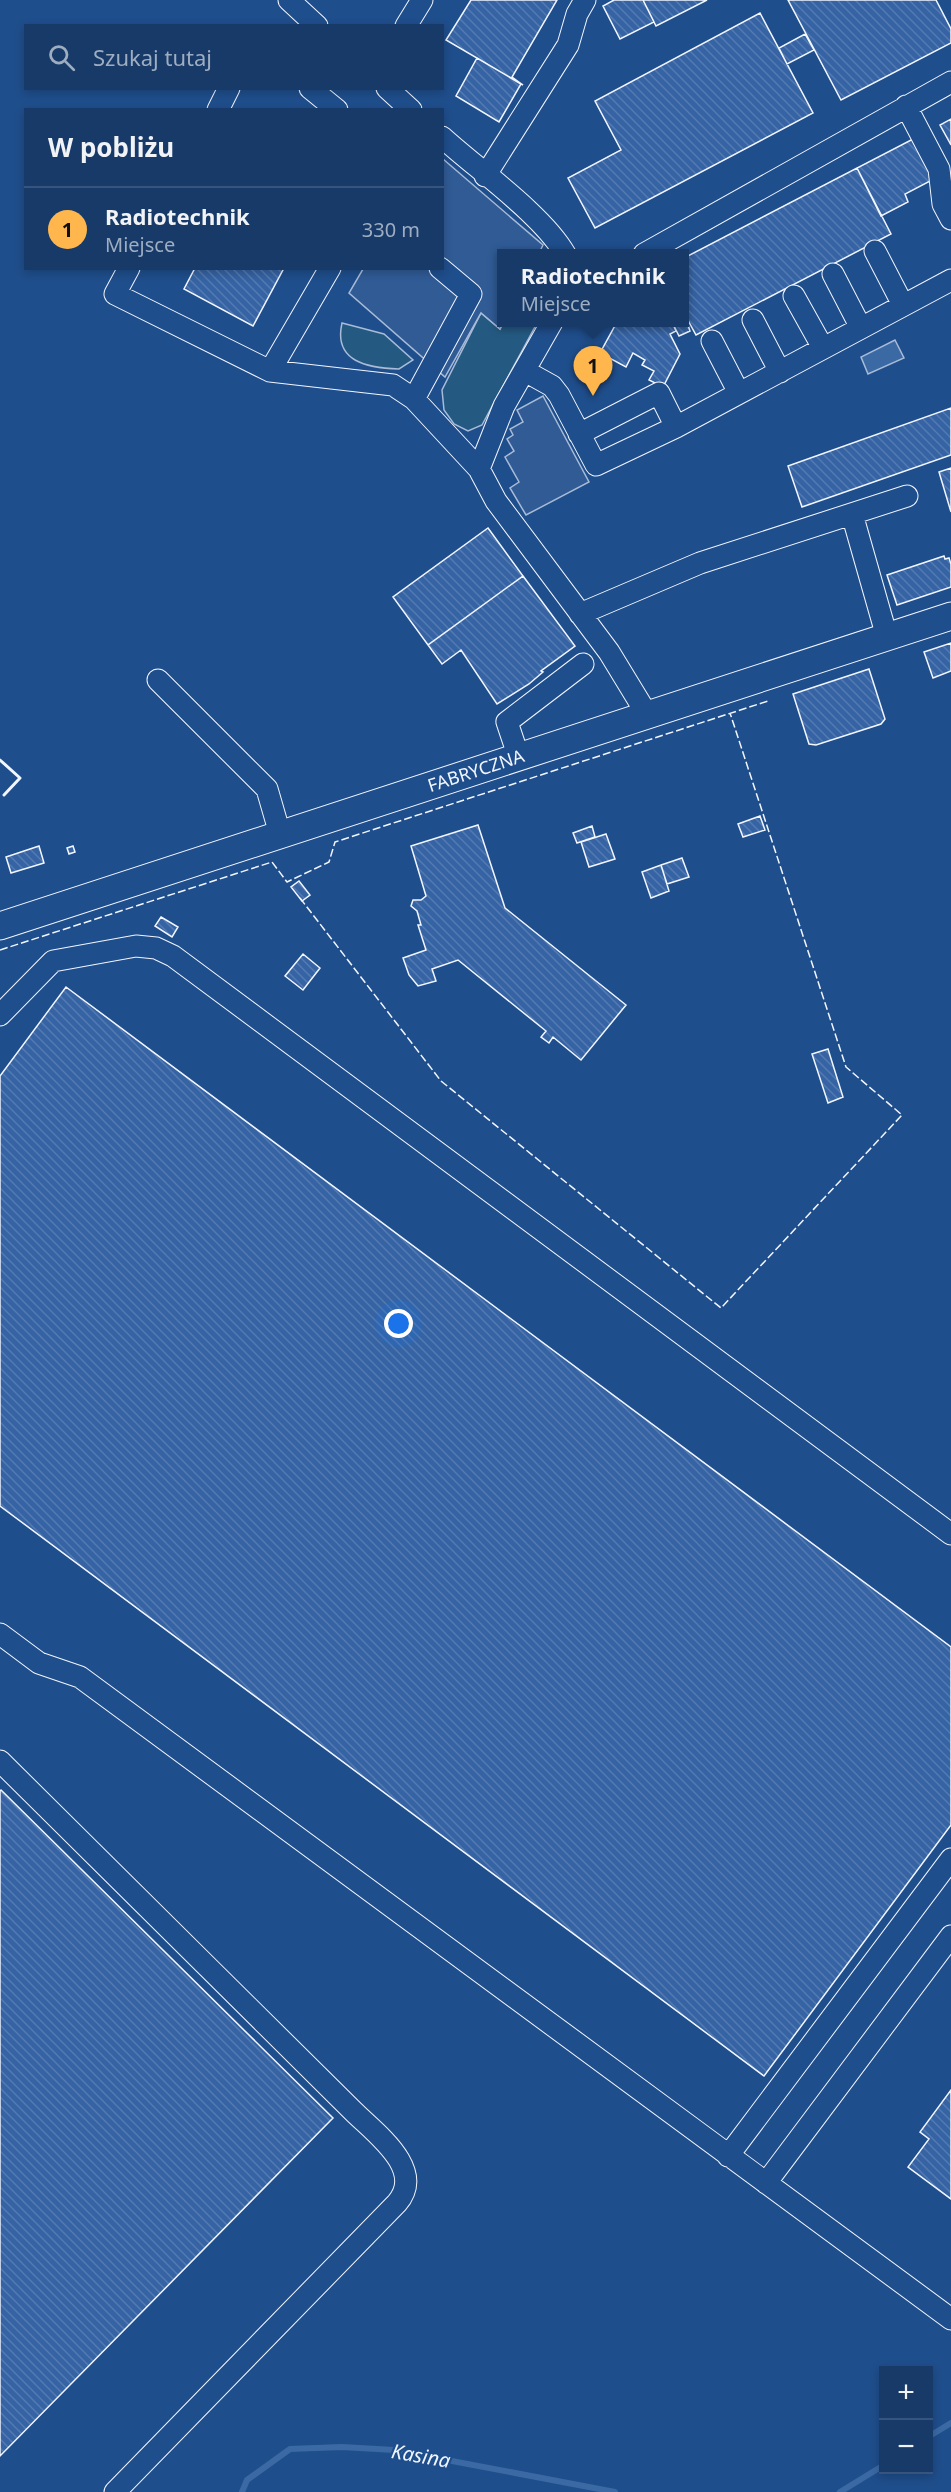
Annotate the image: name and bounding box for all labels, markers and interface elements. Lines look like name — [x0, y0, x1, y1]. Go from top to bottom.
search box — [24, 24, 444, 90]
icon: search — [45, 41, 78, 74]
text: Szukaj tutaj — [93, 42, 212, 72]
text: W pobliżu — [48, 129, 174, 165]
text: Radiotechnik — [105, 201, 250, 231]
text: 1 — [62, 216, 73, 243]
text: 330 m — [362, 216, 420, 243]
text: Miejsce — [105, 231, 175, 258]
popup — [497, 249, 689, 327]
text: Radiotechnik — [521, 260, 665, 290]
text: Miejsce — [521, 290, 591, 317]
pin: 1 — [574, 346, 612, 396]
street label: FABRYCZNA — [424, 743, 527, 797]
your location — [384, 1309, 413, 1338]
map controls — [879, 2366, 933, 2474]
button: + — [879, 2366, 933, 2420]
button: − — [879, 2420, 933, 2474]
water label: Kasina — [390, 2437, 453, 2474]

